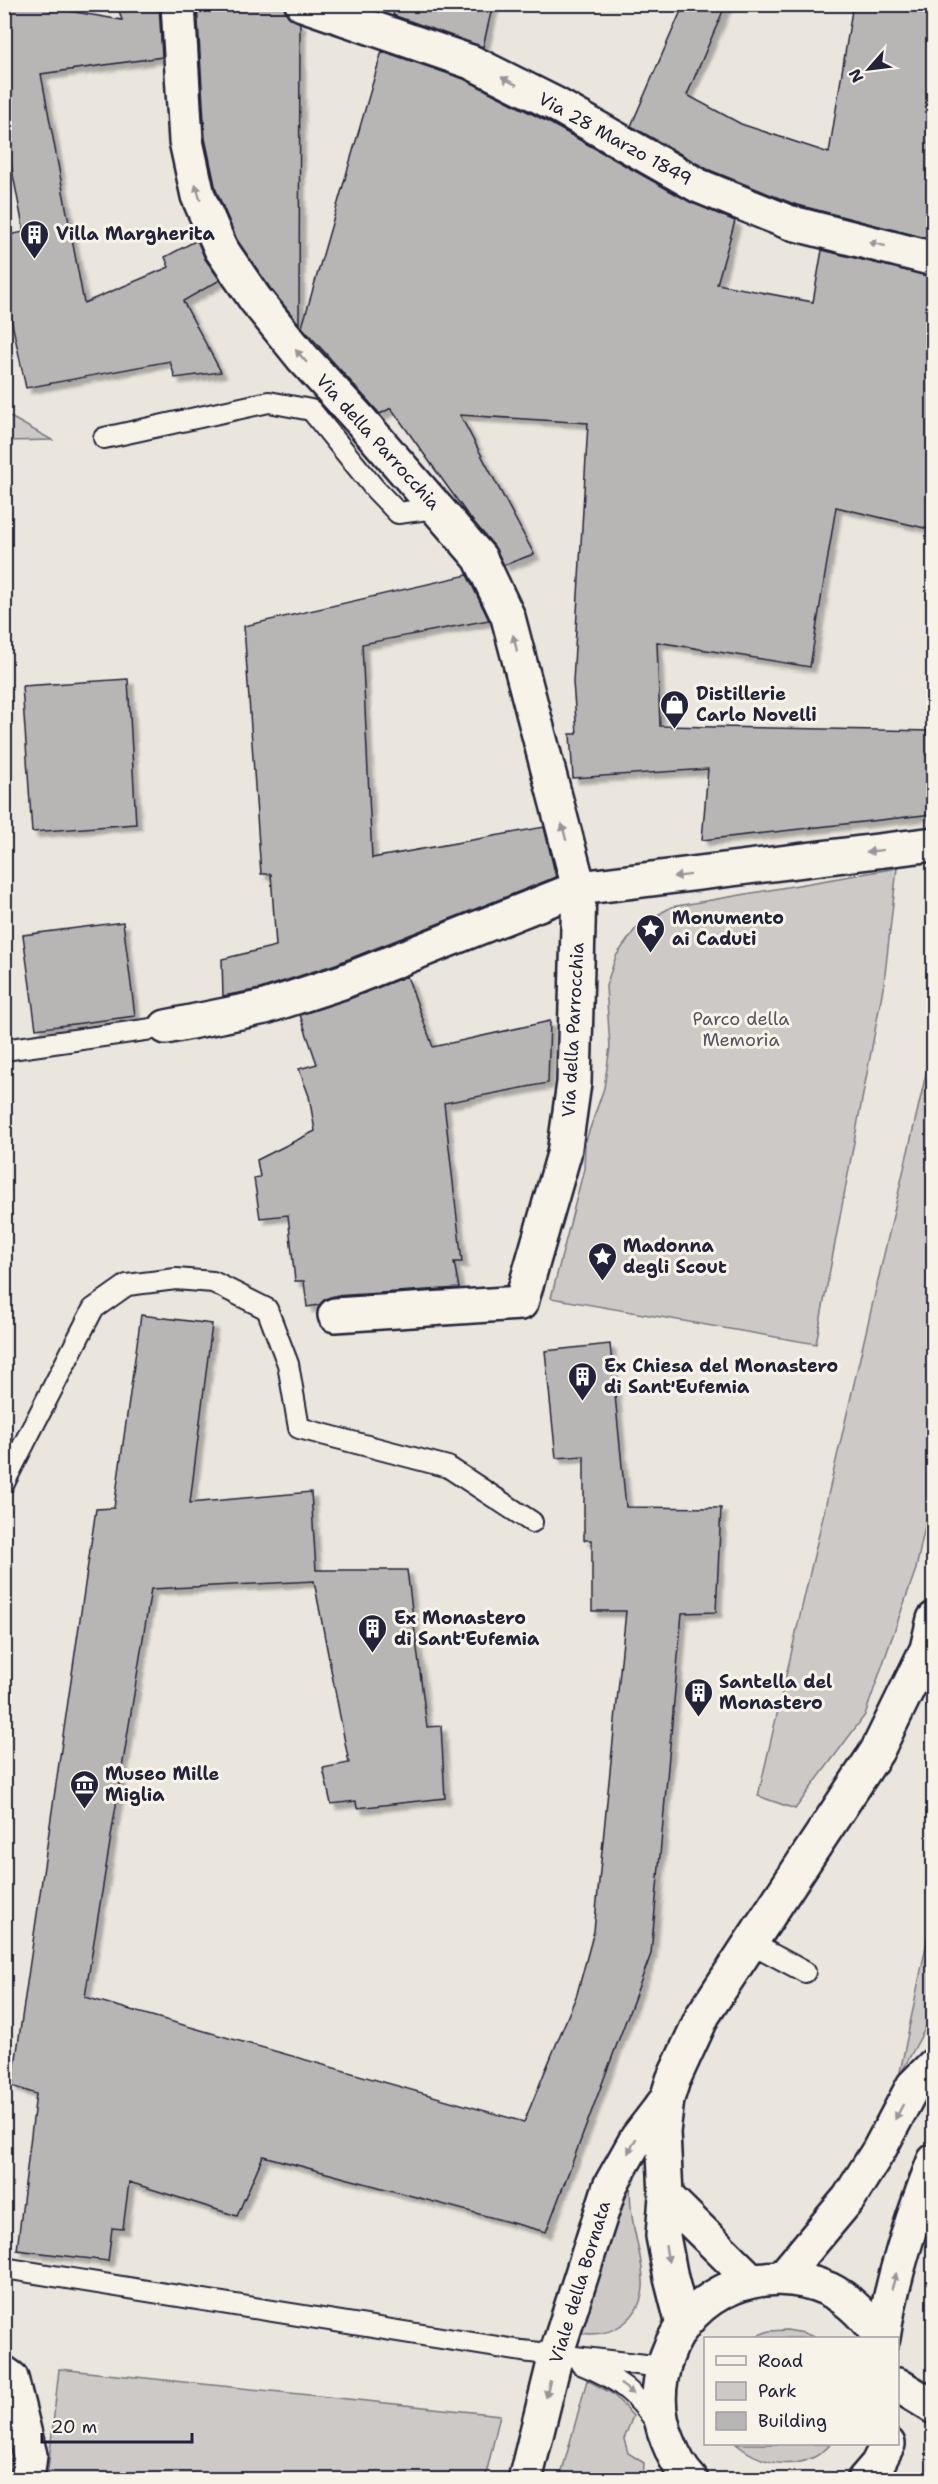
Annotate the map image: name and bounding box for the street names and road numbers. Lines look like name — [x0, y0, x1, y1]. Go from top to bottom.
street label: Via 28 Marzo 1849 — [534, 87, 696, 191]
street label: Via della Parrocchia — [311, 369, 445, 515]
street label: Via della Parrocchia — [556, 942, 590, 1118]
street label: Viale della Bornata — [544, 2198, 616, 2366]

